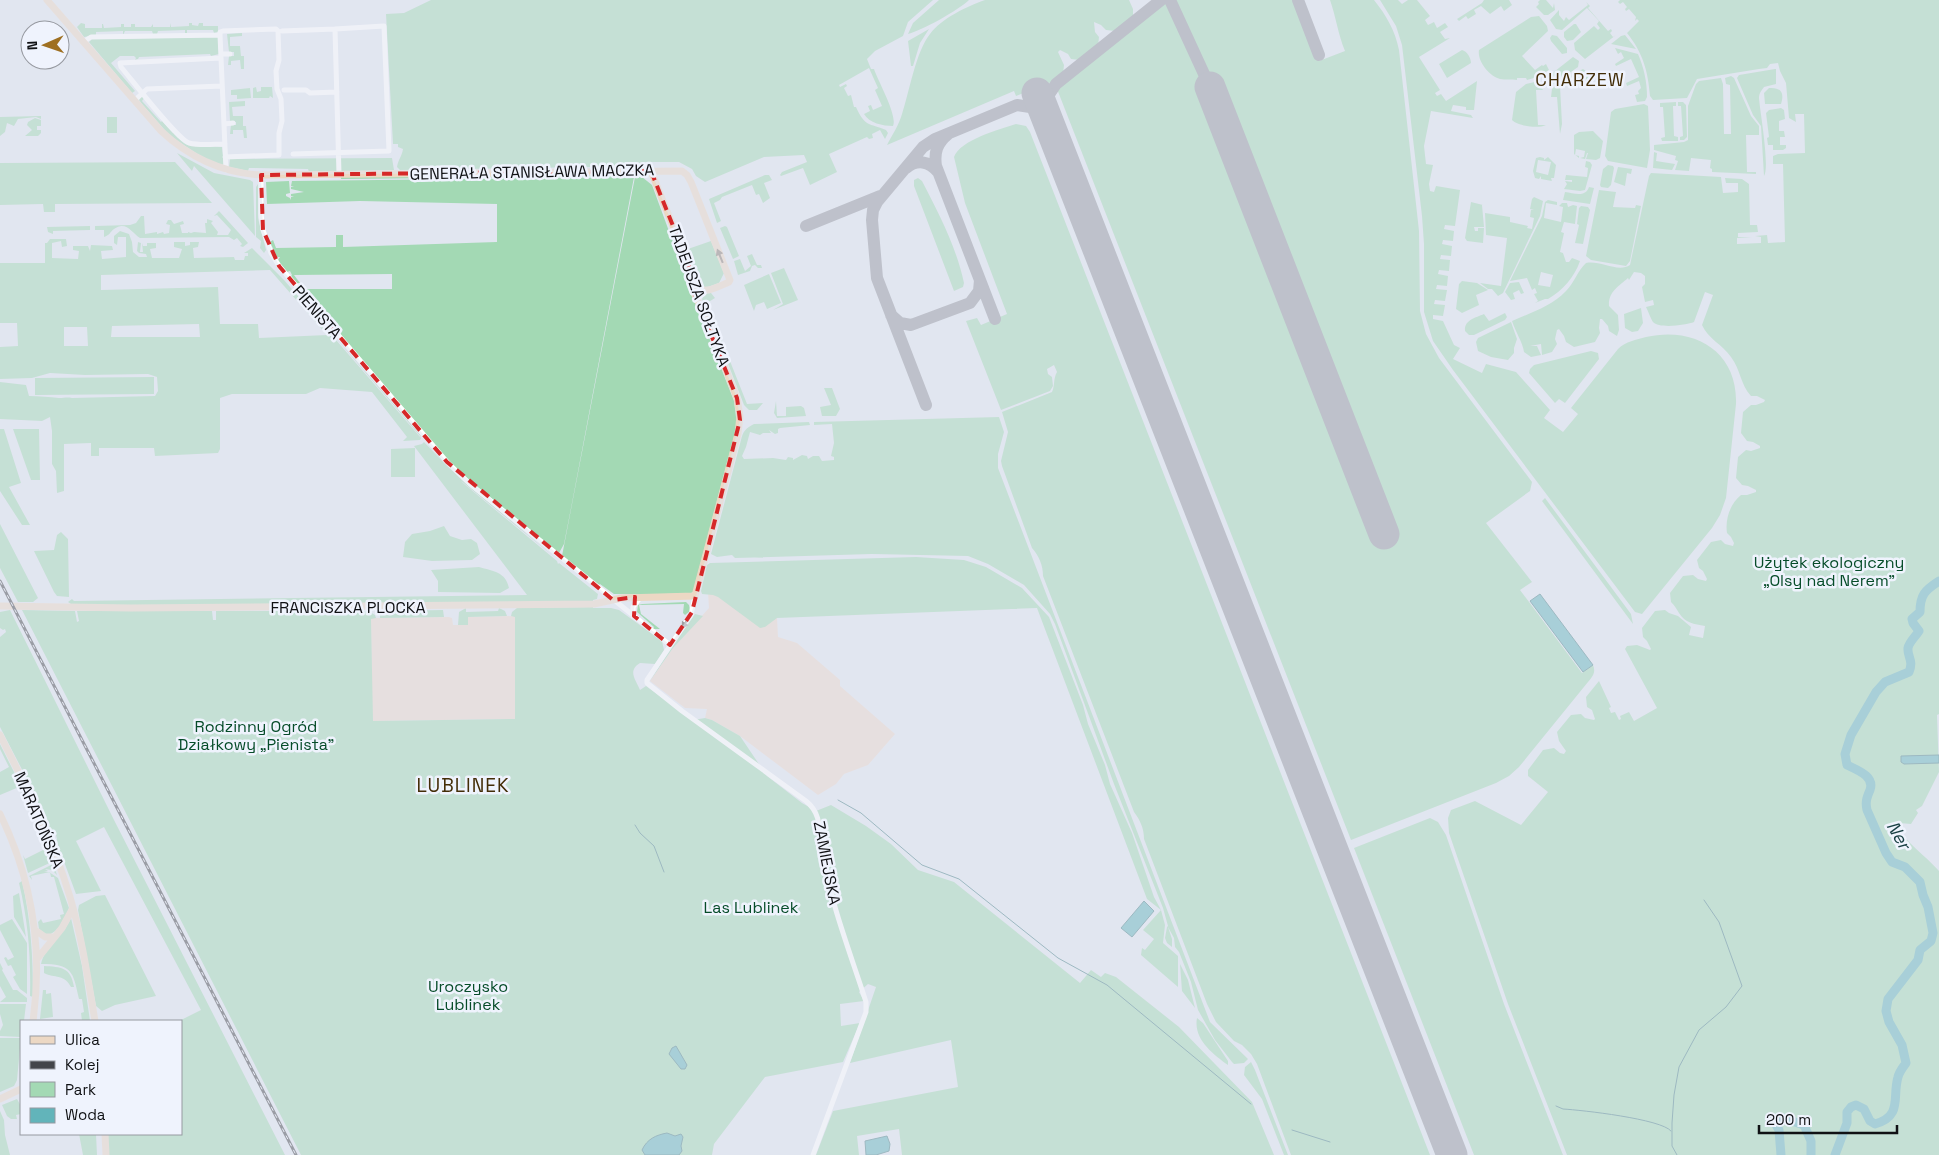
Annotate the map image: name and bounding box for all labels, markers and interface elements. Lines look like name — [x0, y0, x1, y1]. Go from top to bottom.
north arrow — [20, 20, 70, 70]
text: N — [23, 40, 41, 50]
district label: CHARZEW — [1535, 68, 1625, 91]
street label: GENERAŁA STANISŁAWA MACZKA — [409, 159, 655, 185]
street label: TADEUSZA SOŁTYKA — [664, 222, 734, 370]
one-way arrow — [716, 248, 724, 263]
street label: PIENISTA — [288, 281, 346, 343]
park label: Użytek ekologiczny „Olsy nad Nerem” — [1754, 552, 1904, 591]
street label: FRANCISZKA PLOCKA — [270, 597, 426, 618]
one-way arrow — [682, 615, 691, 629]
park label: Rodzinny Ogród Działkowy „Pienista” — [178, 716, 334, 755]
street label: MARATOŃSKA — [9, 769, 69, 871]
district label: LUBLINEK — [416, 773, 510, 798]
water label: Ner — [1882, 817, 1917, 855]
street label: ZAMIEJSKA — [809, 819, 845, 907]
park label: Las Lublinek — [704, 897, 799, 918]
park label: Uroczysko Lublinek — [428, 976, 508, 1015]
legend — [20, 1020, 182, 1135]
text: Ulica — [65, 1030, 100, 1049]
text: Kolej — [65, 1055, 99, 1074]
text: Park — [65, 1080, 96, 1099]
scale bar — [1759, 1102, 1896, 1134]
text: Woda — [65, 1105, 106, 1124]
text: 200 m — [1766, 1110, 1811, 1129]

